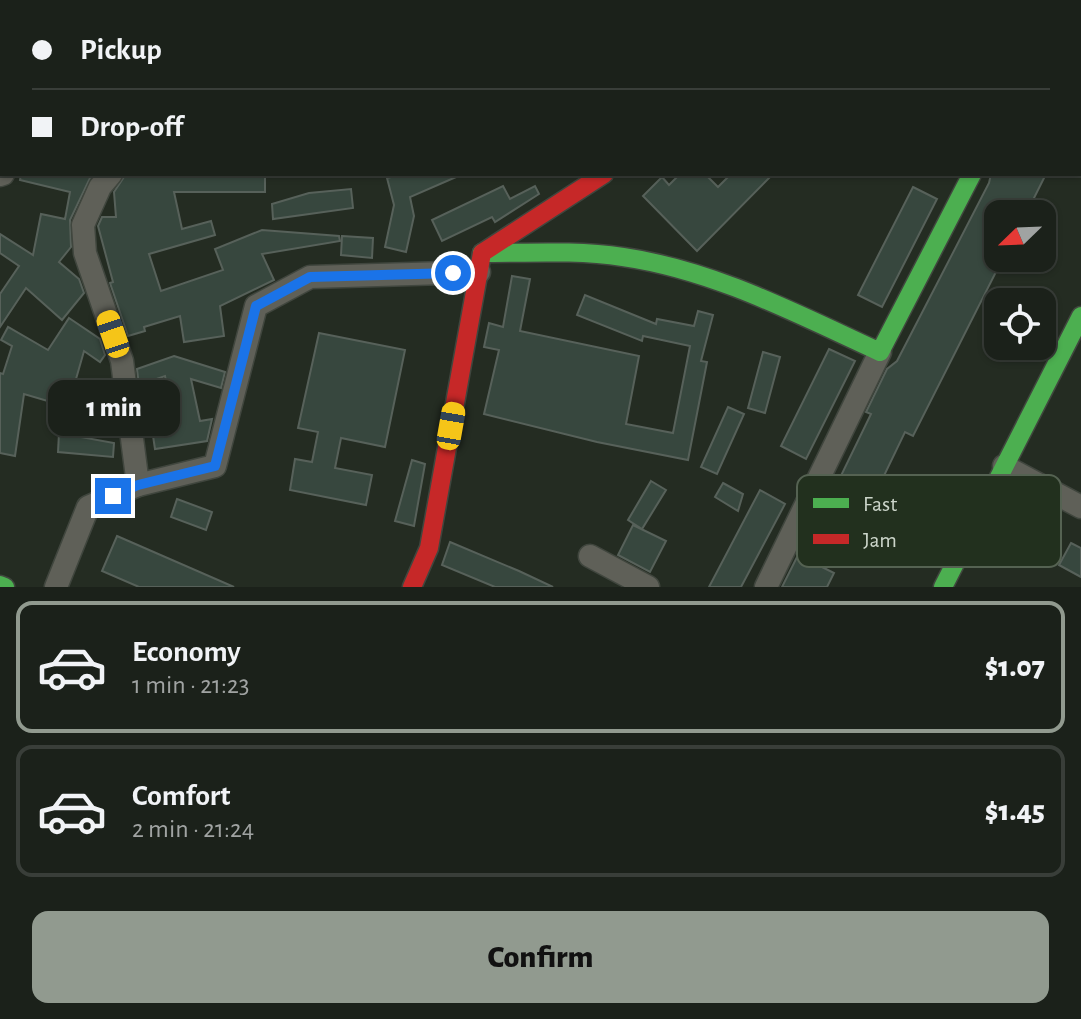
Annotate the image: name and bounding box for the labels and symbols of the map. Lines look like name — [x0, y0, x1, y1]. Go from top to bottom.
north arrow — [984, 200, 1056, 272]
route start — [435, 255, 471, 291]
car — [94, 307, 132, 361]
callout: 1 min — [47, 380, 179, 436]
car — [435, 400, 467, 452]
legend — [797, 475, 1061, 567]
route end — [95, 478, 131, 514]
text: Fast — [863, 493, 897, 515]
text: Jam — [863, 529, 897, 551]

